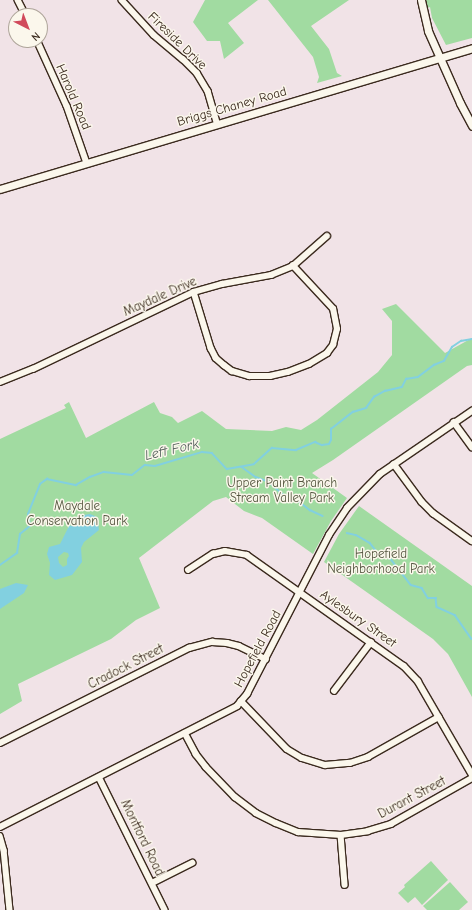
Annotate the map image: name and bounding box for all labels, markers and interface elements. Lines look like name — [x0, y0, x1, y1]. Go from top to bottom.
north arrow — [8, 8, 48, 48]
street label: Fireside Drive — [144, 9, 210, 73]
text: N — [29, 29, 43, 44]
street label: Harold Road — [52, 62, 94, 132]
street label: Briggs Chaney Road — [175, 84, 289, 130]
street label: Maydale Drive — [121, 274, 199, 320]
water label: Left Fork — [143, 436, 201, 464]
park label: Upper Paint Branch Stream Valley Park — [227, 476, 337, 507]
park label: Maydale Conservation Park — [27, 499, 127, 530]
park label: Hopefield Neighborhood Park — [327, 547, 435, 578]
street label: Aylesbury Street — [317, 587, 399, 651]
street label: Hopefield Road — [231, 608, 285, 690]
street label: Cradock Street — [86, 641, 166, 693]
street label: Durant Street — [376, 774, 448, 822]
street label: Montford Road — [117, 797, 167, 879]

